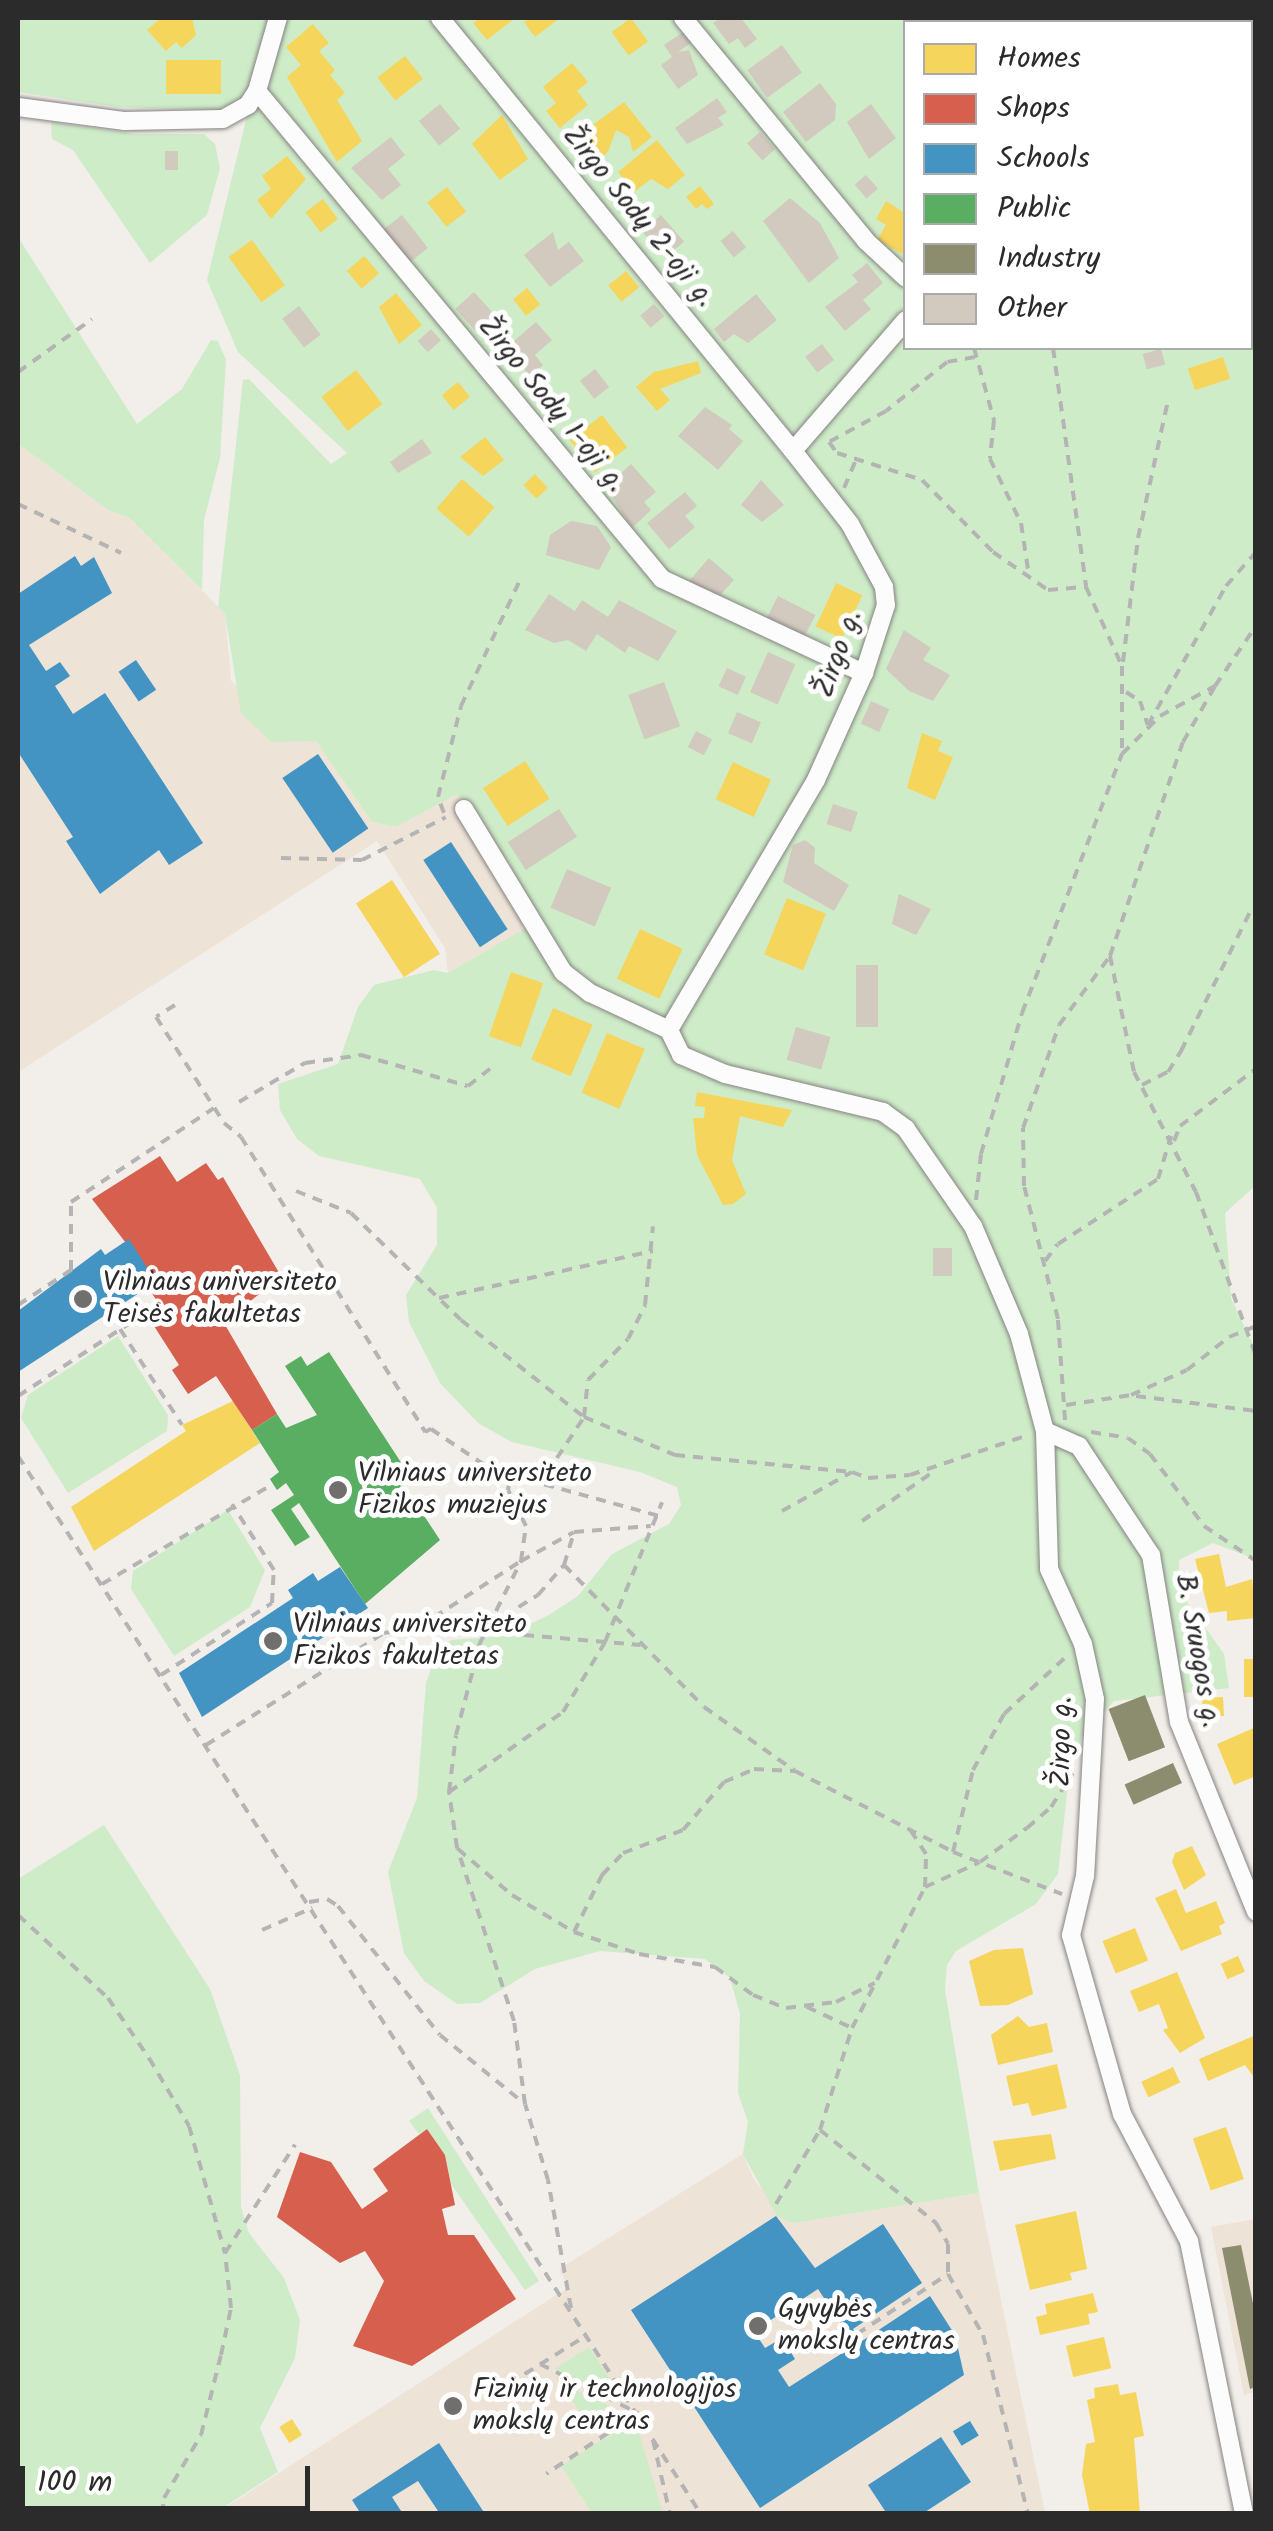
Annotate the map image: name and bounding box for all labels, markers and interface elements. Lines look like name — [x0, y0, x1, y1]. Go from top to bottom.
legend — [903, 20, 1253, 350]
text: Homes — [997, 35, 1081, 83]
text: Shops — [997, 85, 1070, 133]
street label: Žirgo Sodų 2-oji g. — [555, 120, 721, 314]
text: Schools — [997, 135, 1090, 183]
text: Public — [997, 185, 1071, 233]
text: Industry — [997, 235, 1100, 283]
text: Other — [997, 285, 1067, 333]
street label: Žirgo Sodų 1-oji g. — [470, 311, 632, 499]
street label: Žirgo g. — [808, 606, 870, 702]
place label: Vilniaus universiteto Teisės fakultetas — [103, 1266, 337, 1332]
marker: Vilniaus universiteto Teisės fakultetas — [72, 1288, 94, 1310]
place label: Vilniaus universiteto Fizikos muziejus — [358, 1457, 592, 1523]
marker: Vilniaus universiteto Fizikos muziejus — [327, 1479, 349, 1501]
street label: B. Sruogos g. — [1167, 1572, 1227, 1730]
place label: Vilniaus universiteto Fizikos fakultetas — [293, 1608, 527, 1674]
marker: Vilniaus universiteto Fizikos fakultetas — [262, 1630, 284, 1652]
street label: Žirgo g. — [1045, 1696, 1081, 1788]
place label: Gyvybės mokslų centras — [778, 2293, 955, 2359]
marker: Gyvybės mokslų centras — [747, 2315, 769, 2337]
place label: Fizinių ir technologijos mokslų centras — [473, 2373, 736, 2439]
marker: Fizinių ir technologijos mokslų centras — [442, 2395, 464, 2417]
scale bar — [25, 2446, 315, 2508]
text: 100 m — [37, 2459, 112, 2507]

